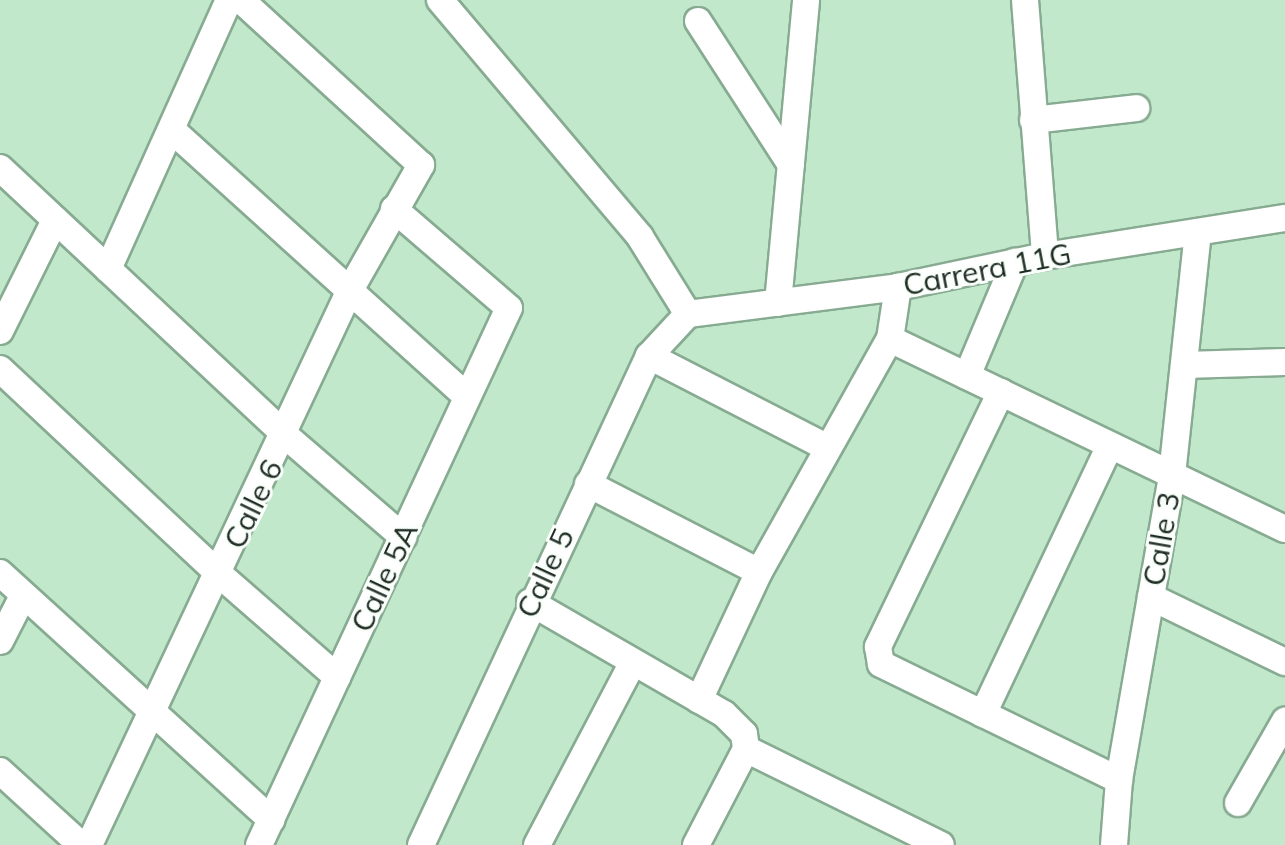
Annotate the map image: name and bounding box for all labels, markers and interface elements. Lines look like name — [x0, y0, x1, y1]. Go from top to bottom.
street label: Carrera 11G — [900, 235, 1074, 303]
street label: Calle 6 — [216, 454, 290, 554]
street label: Calle 3 — [1135, 489, 1187, 589]
street label: Calle 5A — [343, 517, 425, 637]
street label: Calle 5 — [509, 523, 581, 623]

